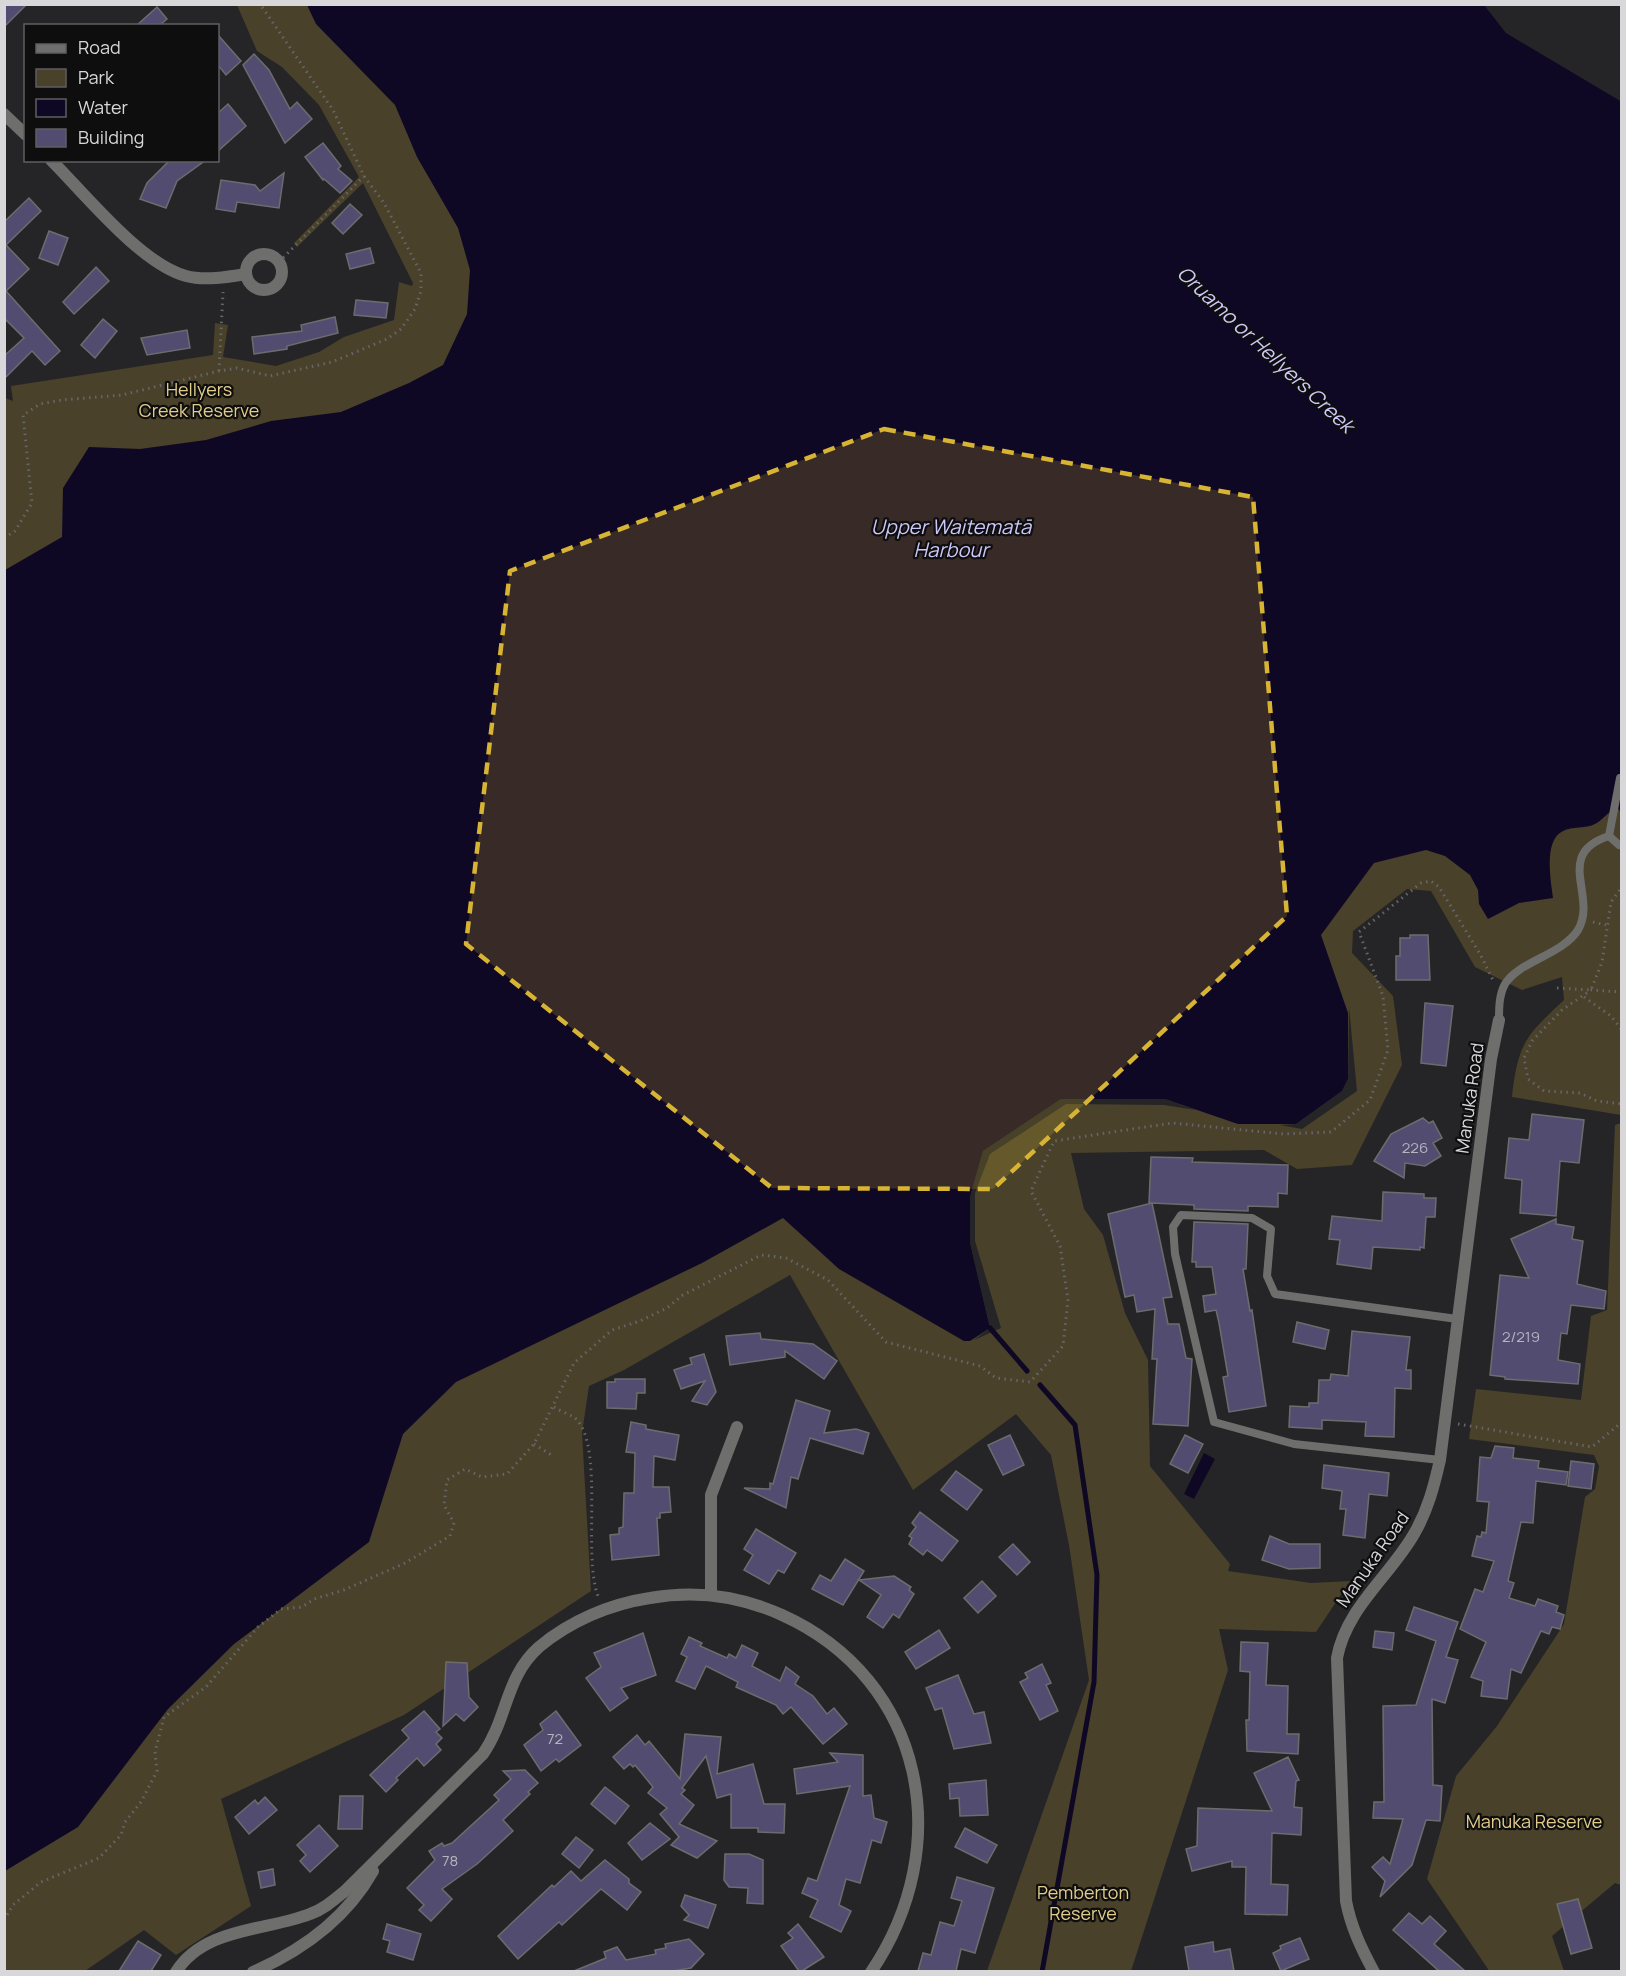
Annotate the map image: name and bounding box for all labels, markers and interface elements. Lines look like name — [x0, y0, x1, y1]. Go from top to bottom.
legend — [24, 24, 219, 162]
text: Road — [78, 35, 121, 59]
text: Park — [78, 65, 115, 89]
text: Water — [78, 95, 128, 119]
text: Building — [78, 125, 144, 149]
water label: Oruamo or Hellyers Creek — [1172, 260, 1363, 440]
park label: Hellyers Creek Reserve — [139, 377, 259, 422]
water label: Upper Waitematā Harbour — [871, 513, 1033, 563]
street label: Manuka Road — [1449, 1041, 1489, 1155]
house number: 226 — [1402, 1137, 1428, 1158]
house number: 2/219 — [1502, 1326, 1540, 1347]
street label: Manuka Road — [1330, 1506, 1414, 1612]
house number: 72 — [547, 1728, 563, 1749]
park label: Manuka Reserve — [1466, 1809, 1602, 1833]
house number: 78 — [442, 1850, 458, 1871]
park label: Pemberton Reserve — [1037, 1880, 1129, 1925]

